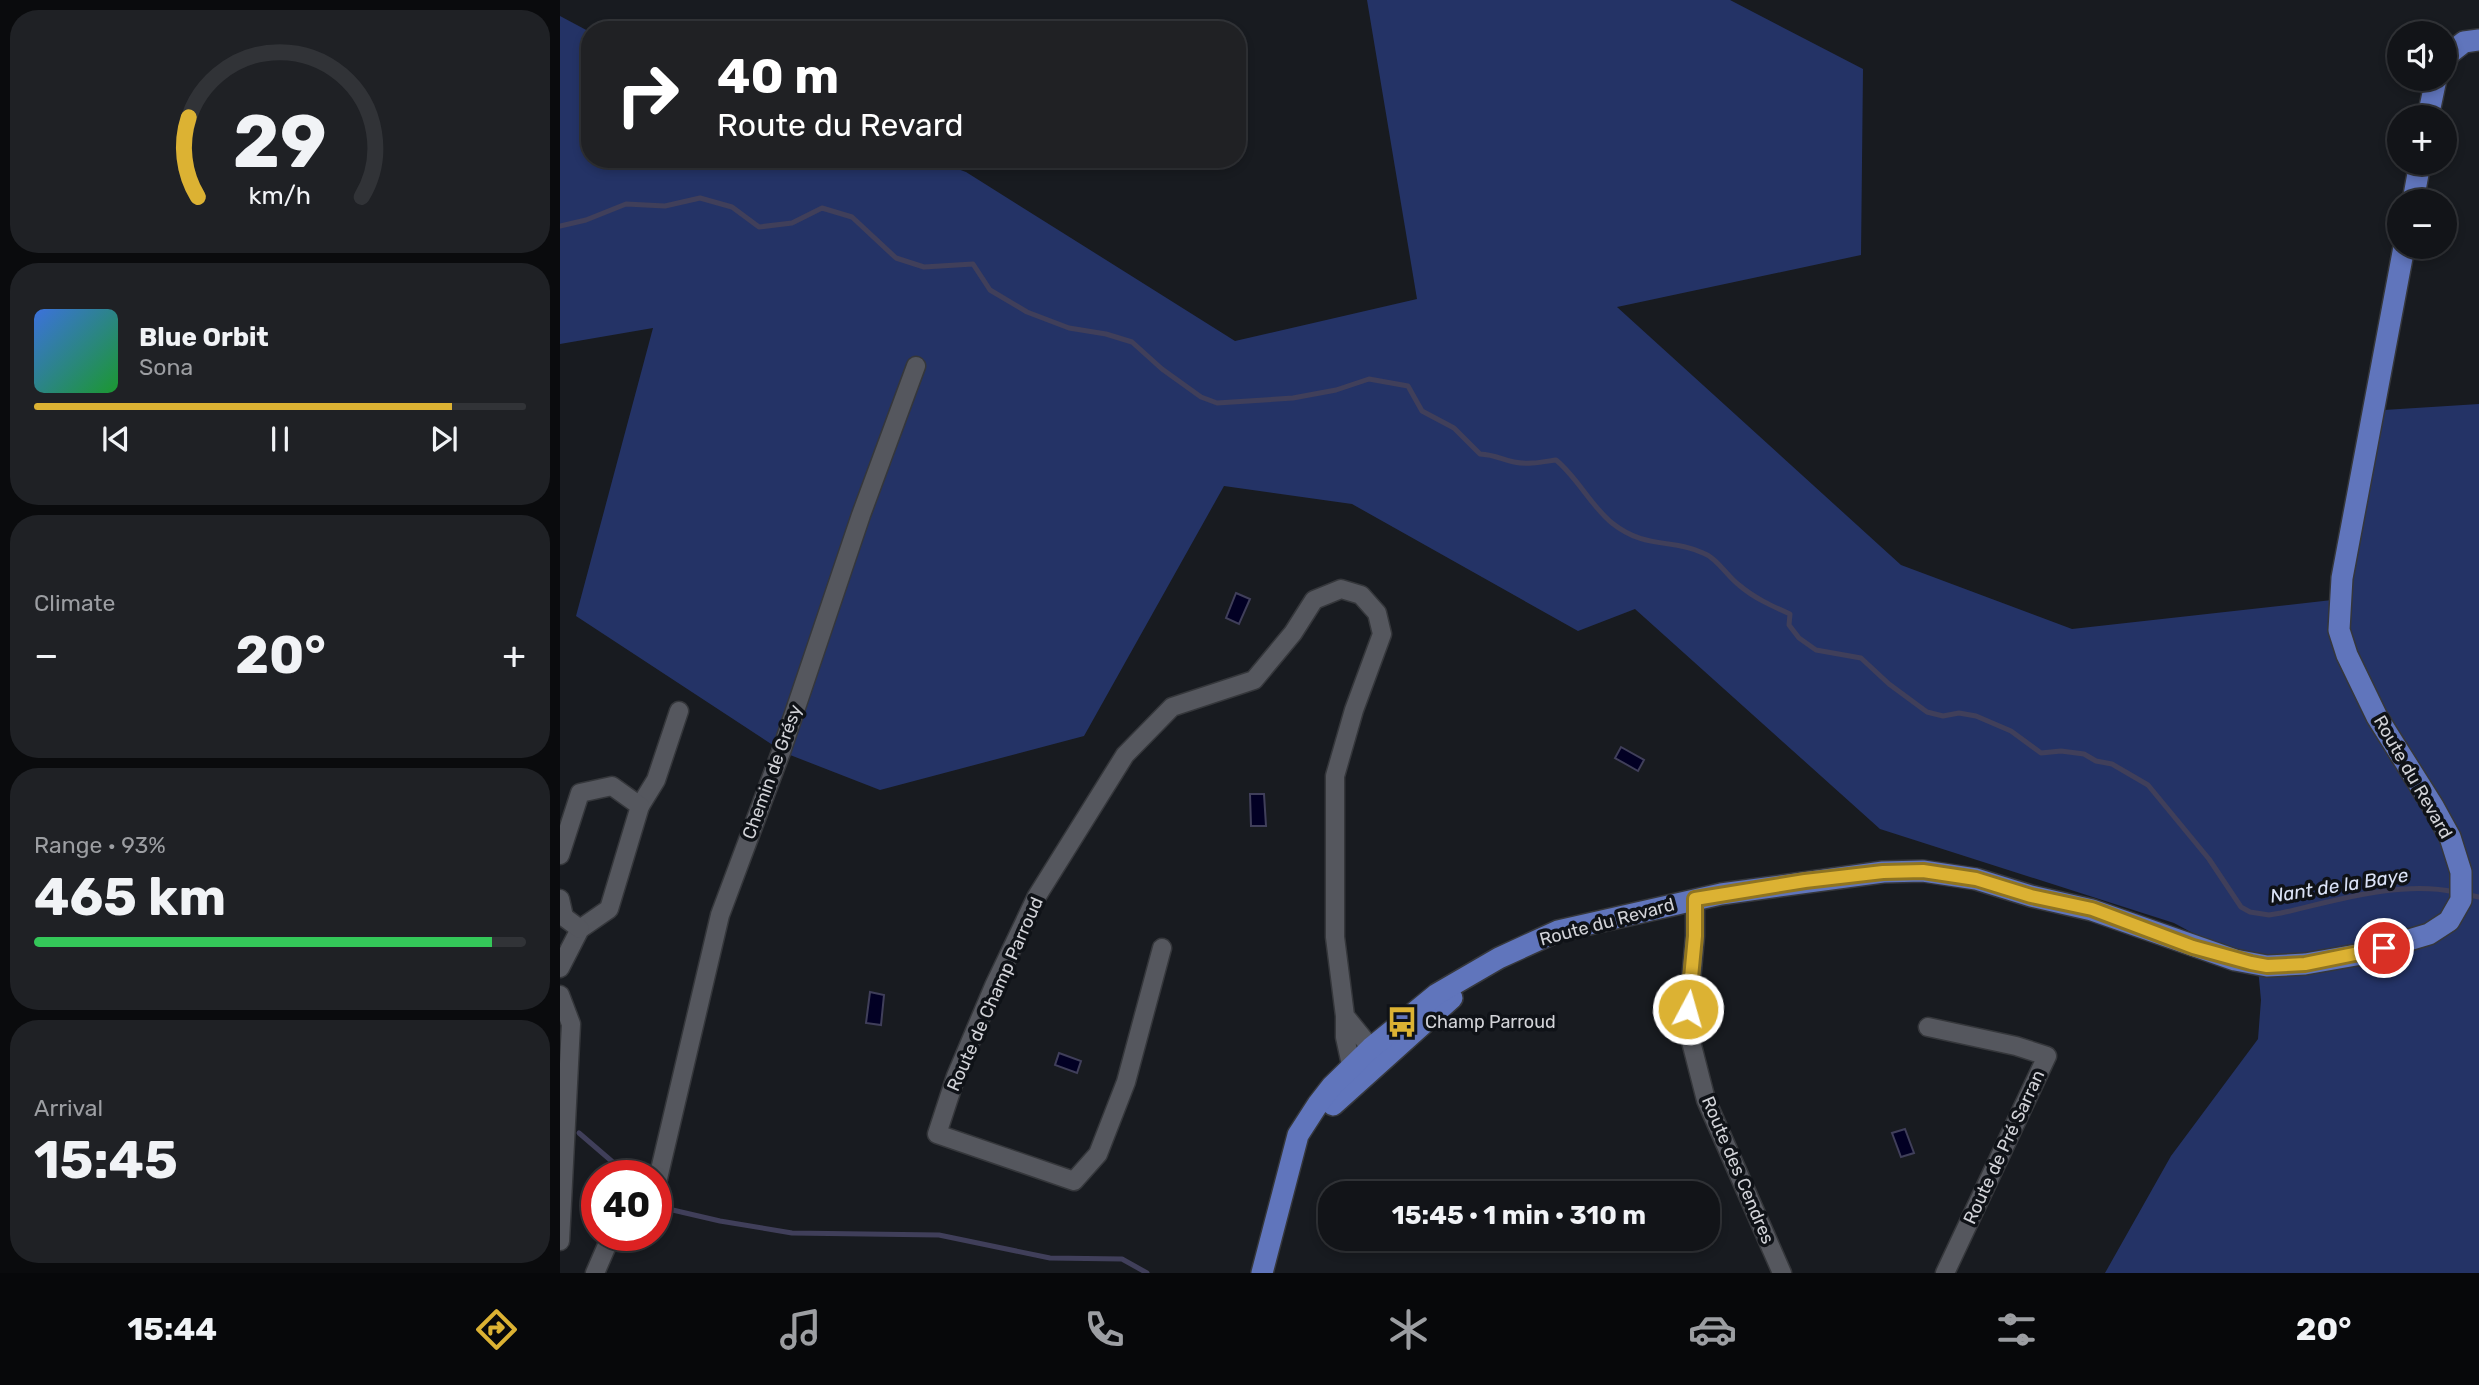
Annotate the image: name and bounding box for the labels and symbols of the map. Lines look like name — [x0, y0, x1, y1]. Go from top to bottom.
street label: Chemin de Grésy — [737, 702, 807, 842]
street label: Route du Revard — [2369, 711, 2457, 843]
water label: Nant de la Baye — [2268, 863, 2410, 908]
street label: Route de Champ Parroud — [942, 893, 1048, 1095]
street label: Route du Revard — [1537, 893, 1677, 951]
pin — [2354, 918, 2414, 978]
position arrow — [1651, 972, 1725, 1046]
bus stop icon: Champ Parroud — [1385, 1005, 1419, 1039]
place label: Champ Parroud — [1425, 1011, 1556, 1033]
street label: Route de Pré Sarran — [1959, 1066, 2049, 1228]
street label: Route des Cendres — [1697, 1093, 1779, 1247]
speed limit sign: 40 — [581, 1160, 672, 1251]

